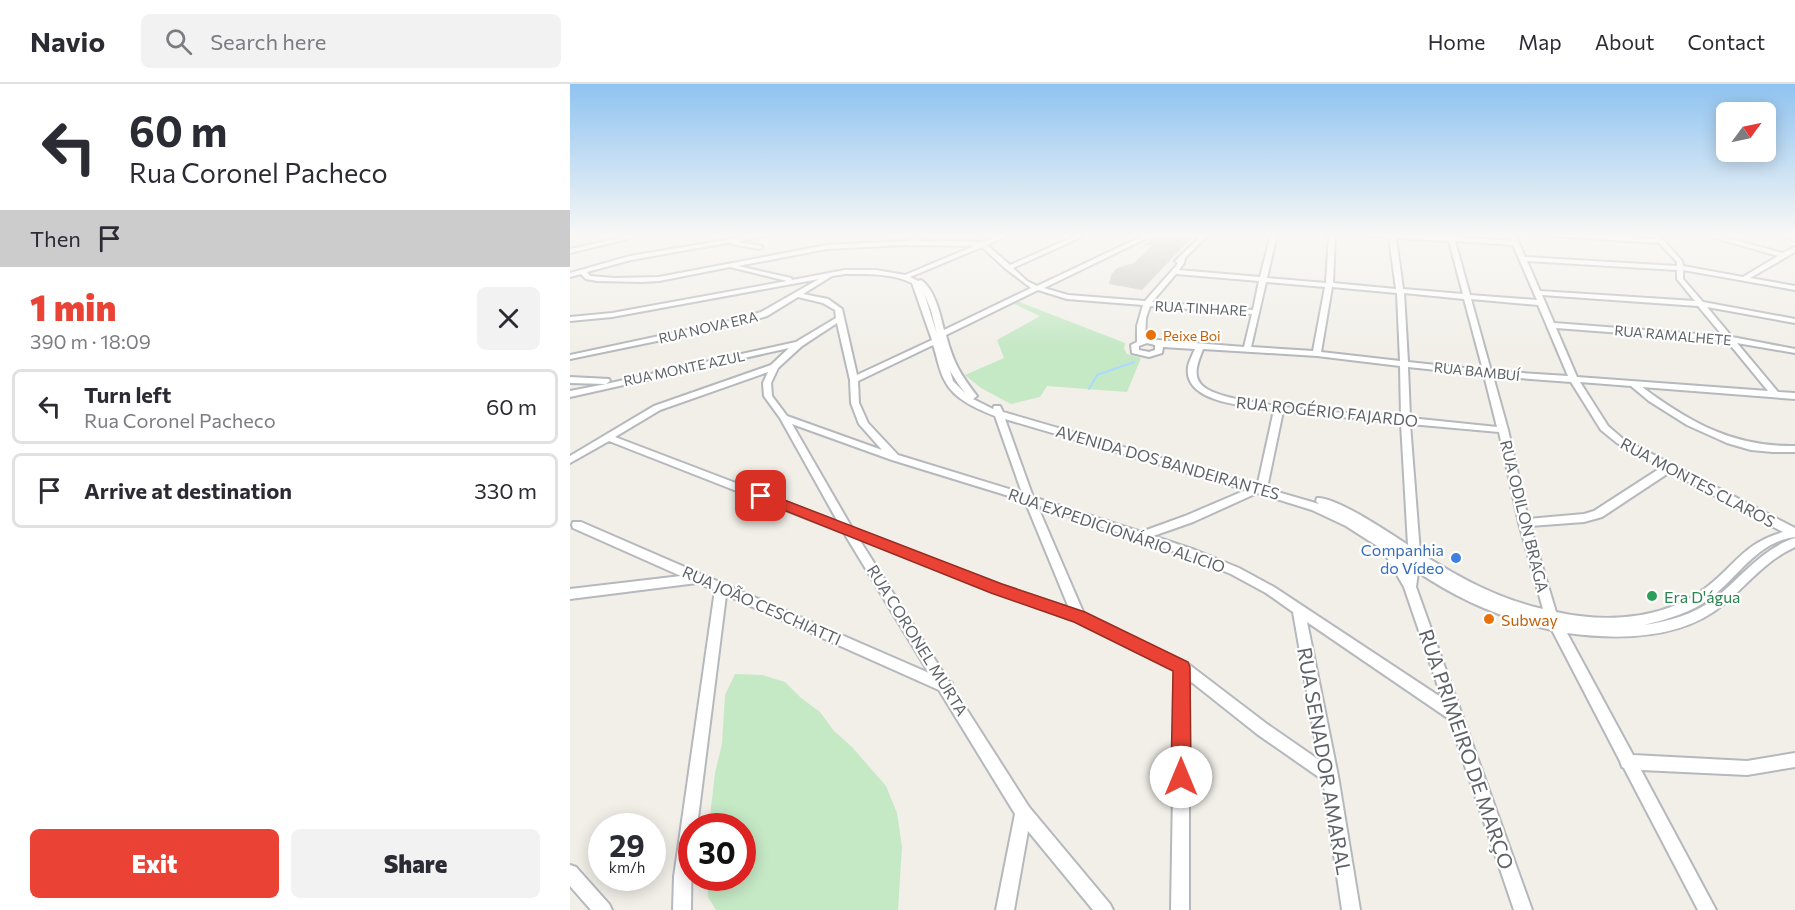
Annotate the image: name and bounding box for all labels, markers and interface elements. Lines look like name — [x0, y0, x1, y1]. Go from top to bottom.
search box — [141, 14, 561, 68]
text: Navio — [30, 24, 105, 58]
icon: search — [162, 25, 195, 58]
text: Search here — [210, 28, 326, 55]
text: Home — [1428, 29, 1485, 54]
text: Map — [1518, 29, 1562, 54]
text: About — [1595, 29, 1654, 54]
text: Contact — [1687, 29, 1765, 54]
north arrow — [1716, 102, 1776, 162]
map controls — [1716, 102, 1776, 162]
text: 60 m — [129, 104, 228, 156]
icon: left — [30, 108, 108, 186]
text: Rua Coronel Pacheco — [129, 156, 388, 189]
icon: arrive — [93, 222, 126, 255]
text: Then — [30, 225, 81, 252]
text: 1 min — [30, 284, 116, 328]
button: close — [477, 287, 540, 350]
street label: RUA TINHARE — [1154, 297, 1248, 319]
street label: RUA NOVA ERA — [657, 307, 760, 347]
street label: RUA RAMALHETE — [1614, 321, 1732, 349]
place label: Peixe Boi — [1163, 327, 1221, 344]
marker: Peixe Boi — [1144, 328, 1158, 342]
text: 390 m · 18:09 — [30, 329, 151, 353]
street label: RUA MONTE AZUL — [622, 347, 746, 389]
street label: RUA BAMBUÍ — [1433, 358, 1522, 384]
text: Turn left — [84, 381, 171, 408]
icon: left — [33, 390, 66, 423]
street label: RUA ROGÉRIO FAJARDO — [1235, 392, 1419, 430]
text: 60 m — [486, 393, 537, 420]
text: Rua Coronel Pacheco — [84, 408, 276, 432]
street label: AVENIDA DOS BANDEIRANTES — [1054, 421, 1282, 503]
street label: RUA MONTES CLAROS — [1618, 433, 1778, 531]
street label: RUA ODILON BRAGA — [1497, 438, 1553, 594]
pin — [735, 470, 786, 521]
icon: arrive — [33, 474, 66, 507]
text: Arrive at destination — [84, 477, 292, 504]
text: 330 m — [474, 477, 537, 504]
icon: arrive — [744, 479, 777, 512]
street label: RUA EXPEDICIONÁRIO ALICIO — [1006, 484, 1228, 576]
place label: Companhia do Vídeo — [1361, 540, 1444, 577]
marker: Companhia do Vídeo — [1449, 551, 1463, 565]
street label: RUA JOÃO CESCHIATTI — [680, 561, 844, 649]
street label: RUA CORONEL MURTA — [864, 561, 972, 719]
place label: Era D'água — [1664, 587, 1740, 606]
marker: Era D'água — [1645, 589, 1659, 603]
place label: Subway — [1501, 610, 1558, 629]
marker: Subway — [1482, 612, 1496, 626]
street label: RUA PRIMEIRO DE MARÇO — [1415, 626, 1519, 872]
street label: RUA SENADOR AMARAL — [1293, 645, 1357, 877]
position arrow — [1149, 745, 1213, 809]
speed limit sign: 30 — [678, 813, 756, 891]
text: 29 — [609, 826, 645, 863]
button: Exit — [30, 829, 279, 898]
button: Share — [291, 829, 540, 898]
text: km/h — [609, 858, 645, 876]

